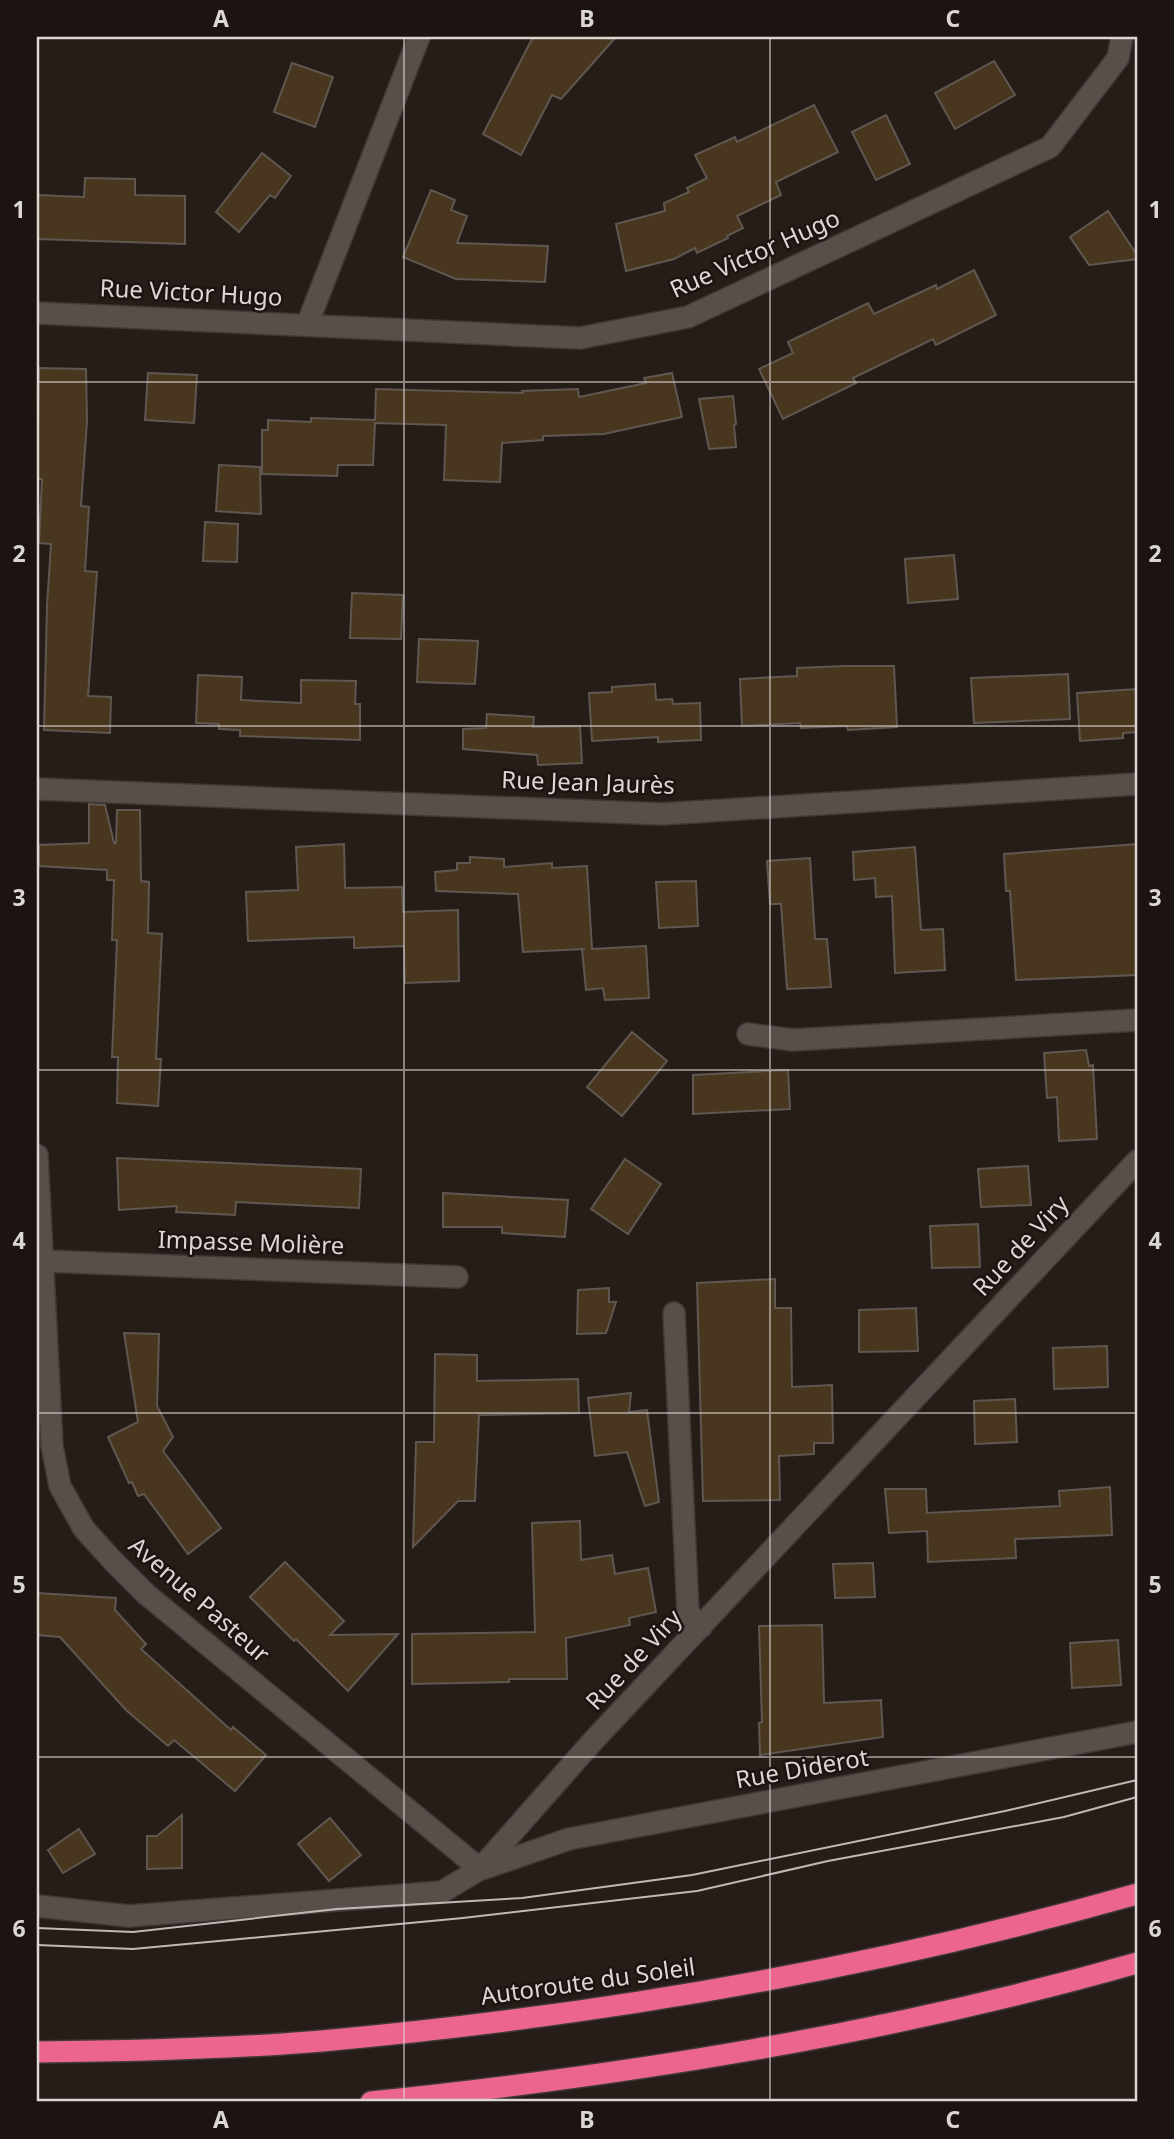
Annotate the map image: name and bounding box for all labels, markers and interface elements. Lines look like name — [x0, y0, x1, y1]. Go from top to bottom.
text: A — [213, 2, 229, 34]
text: B — [579, 2, 595, 34]
text: C — [946, 2, 961, 34]
text: 1 — [12, 193, 26, 225]
text: 1 — [1148, 193, 1162, 225]
street label: Rue Victor Hugo — [664, 200, 845, 305]
street label: Rue Victor Hugo — [99, 270, 283, 313]
text: 2 — [12, 537, 26, 569]
text: 2 — [1148, 537, 1162, 569]
street label: Rue Jean Jaurès — [501, 762, 675, 801]
text: 3 — [12, 881, 26, 913]
text: 3 — [1148, 881, 1162, 913]
street label: Rue de Viry — [965, 1187, 1076, 1303]
street label: Impasse Molière — [157, 1222, 345, 1261]
text: 4 — [12, 1224, 26, 1256]
text: 4 — [1148, 1224, 1162, 1256]
street label: Avenue Pasteur — [122, 1528, 278, 1669]
text: 5 — [12, 1568, 26, 1600]
text: 5 — [1148, 1568, 1162, 1600]
street label: Rue de Viry — [578, 1601, 689, 1717]
street label: Rue Diderot — [733, 1740, 871, 1795]
text: 6 — [12, 1912, 26, 1944]
text: 6 — [1148, 1912, 1162, 1944]
street label: Autoroute du Soleil — [478, 1949, 697, 2012]
text: A — [213, 2103, 229, 2135]
text: B — [579, 2103, 595, 2135]
text: C — [946, 2103, 961, 2135]

